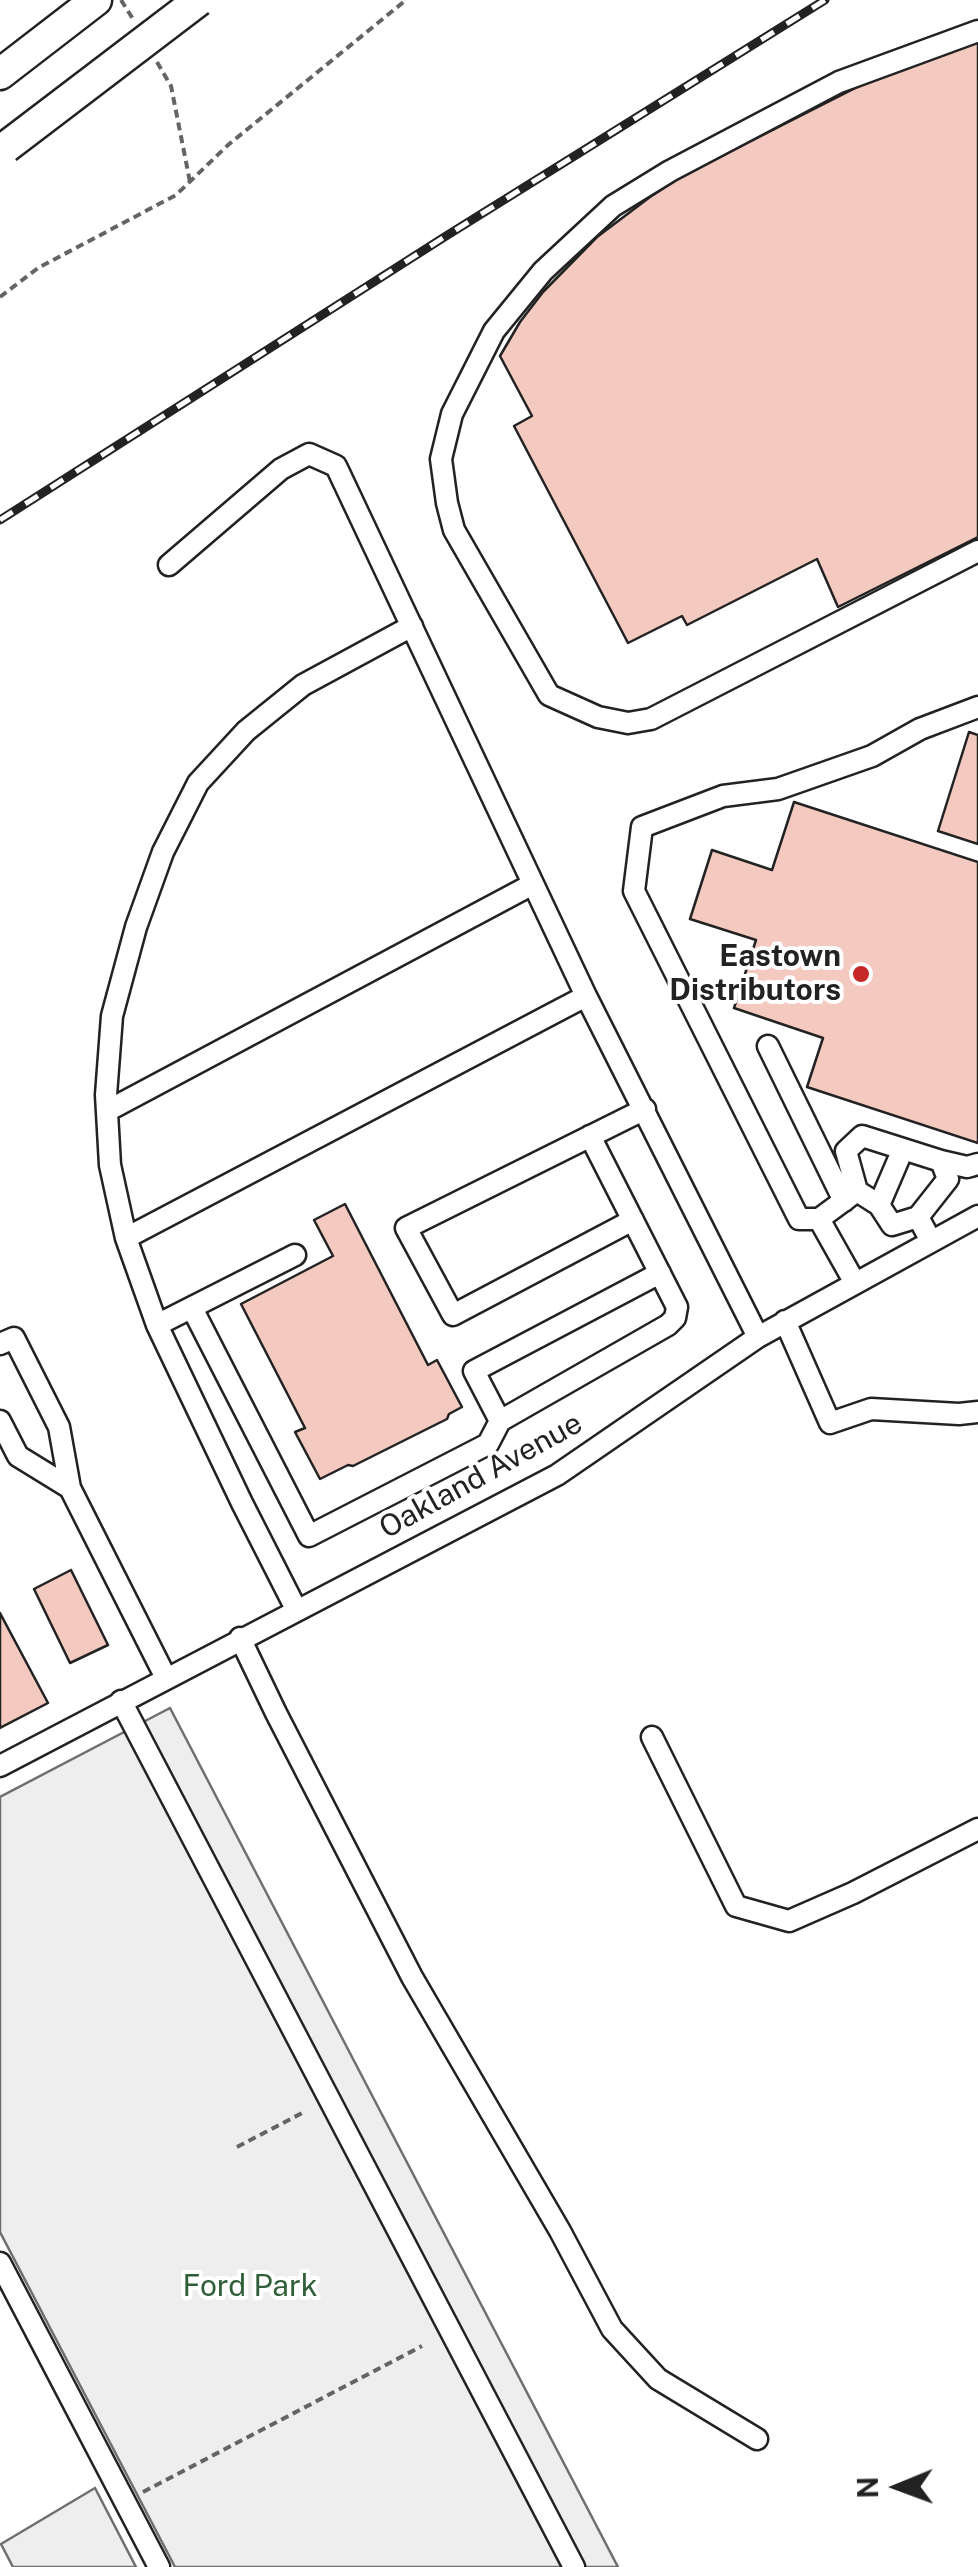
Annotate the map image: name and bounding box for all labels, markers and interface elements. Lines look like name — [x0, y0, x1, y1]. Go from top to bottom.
place label: Eastown Distributors — [669, 939, 841, 1010]
marker: Eastown Distributors — [850, 963, 872, 985]
street label: Oakland Avenue — [373, 1405, 589, 1547]
park label: Ford Park — [183, 2269, 317, 2305]
north arrow — [848, 2437, 948, 2537]
text: N — [851, 2476, 884, 2499]

